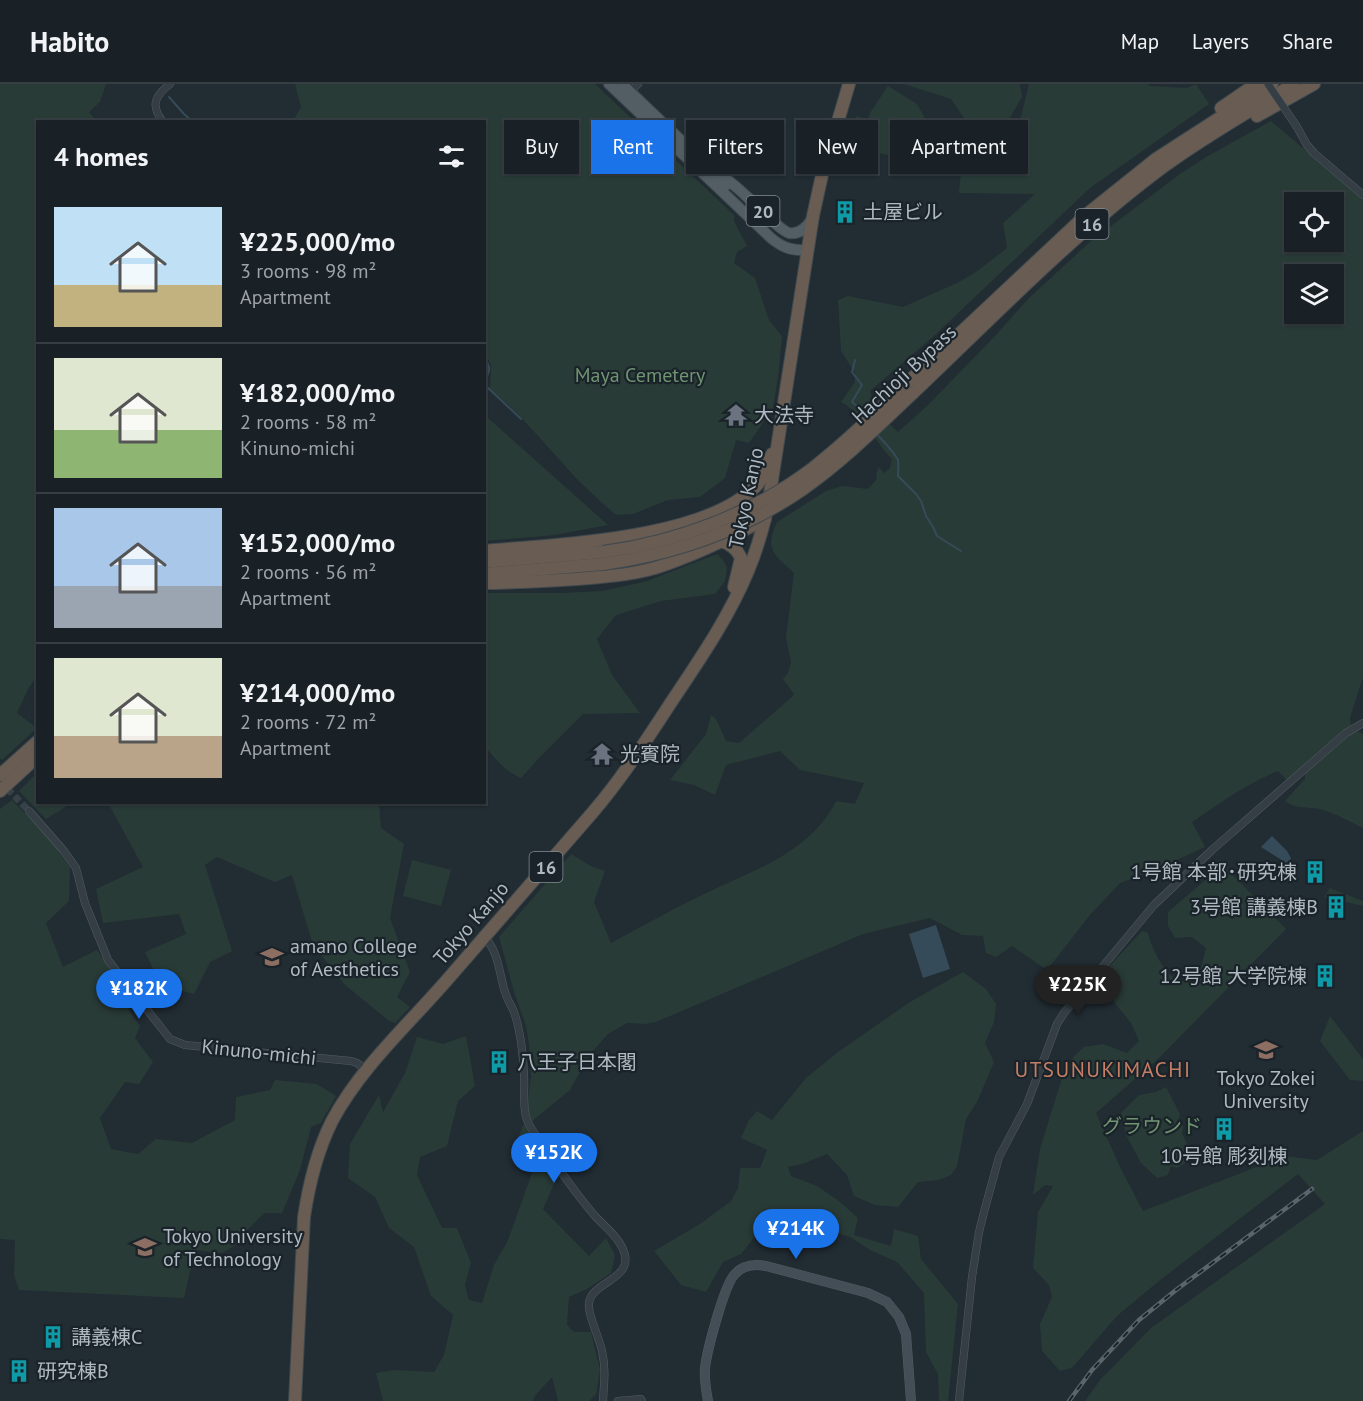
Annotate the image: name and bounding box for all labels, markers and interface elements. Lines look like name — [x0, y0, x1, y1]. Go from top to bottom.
text: Habito — [30, 23, 109, 60]
text: Map — [1121, 28, 1159, 55]
text: Layers — [1192, 28, 1249, 55]
text: Share — [1282, 28, 1333, 55]
chip: Buy — [504, 120, 579, 174]
chip: Rent — [591, 120, 674, 174]
chip: Filters — [686, 120, 784, 174]
chip: New — [796, 120, 878, 174]
chip: Apartment — [890, 120, 1028, 174]
text: 4 homes — [54, 140, 149, 173]
icon: filters — [435, 140, 468, 173]
map controls — [1284, 192, 1344, 324]
button: locate — [1284, 192, 1344, 252]
road number: 20 — [746, 196, 780, 226]
building icon: 土屋ビル — [832, 199, 858, 225]
place label: 土屋ビル — [863, 199, 943, 225]
road number: 16 — [1076, 209, 1108, 239]
text: ¥225,000/mo — [240, 225, 395, 258]
icon: home — [102, 231, 174, 303]
text: 3 rooms · 98 m² — [240, 258, 376, 284]
button: layers — [1284, 264, 1344, 324]
text: Apartment — [240, 284, 331, 310]
street label: Hachioji Bypass — [846, 319, 962, 429]
park label: Maya Cemetery — [575, 362, 706, 388]
text: ¥182,000/mo — [240, 376, 395, 409]
icon: home — [102, 382, 174, 454]
temple icon: 大法寺 — [723, 402, 749, 428]
place label: 大法寺 — [754, 402, 814, 428]
text: 2 rooms · 58 m² — [240, 409, 376, 435]
text: Kinuno-michi — [240, 435, 355, 461]
street label: Tokyo Kanjo — [723, 445, 769, 551]
text: ¥152,000/mo — [240, 526, 395, 559]
icon: home — [102, 532, 174, 604]
text: 2 rooms · 56 m² — [240, 559, 376, 585]
text: Apartment — [240, 585, 331, 611]
text: ¥214,000/mo — [240, 676, 395, 709]
icon: home — [102, 682, 174, 754]
text: 2 rooms · 72 m² — [240, 709, 376, 735]
text: Apartment — [240, 735, 331, 761]
temple icon: 光賓院 — [589, 741, 615, 767]
place label: 光賓院 — [620, 741, 680, 767]
road number: 16 — [530, 852, 562, 882]
place label: 1号館 本部･研究棟 — [1131, 859, 1297, 885]
building icon: 1号館 本部･研究棟 — [1302, 859, 1328, 885]
street label: Tokyo Kanjo — [428, 876, 514, 970]
place label: 3号館 講義棟B — [1190, 894, 1318, 920]
building icon: 3号館 講義棟B — [1323, 894, 1349, 920]
place label: amano College of Aesthetics — [290, 933, 417, 982]
school or university icon: amano College of Aesthetics — [259, 944, 285, 970]
place label: 12号館 大学院棟 — [1160, 963, 1307, 989]
building icon: 12号館 大学院棟 — [1312, 963, 1338, 989]
pin: ¥225K — [1036, 965, 1120, 1016]
pin: ¥182K — [97, 969, 181, 1020]
text: ¥225K — [1049, 971, 1107, 997]
text: ¥182K — [110, 975, 168, 1001]
street label: Kinuno-michi — [200, 1033, 318, 1071]
school or university icon: Tokyo Zokei University — [1253, 1037, 1279, 1063]
building icon: 八王子日本閣 — [486, 1049, 512, 1075]
place label: 八王子日本閣 — [517, 1049, 637, 1075]
district label: UTSUNUKIMACHI — [1014, 1056, 1192, 1083]
place label: Tokyo Zokei University — [1217, 1065, 1315, 1114]
park label: グラウンド — [1102, 1113, 1202, 1139]
building icon: 10号館 彫刻棟 — [1211, 1116, 1237, 1142]
pin: ¥152K — [512, 1133, 596, 1184]
text: ¥152K — [525, 1139, 583, 1165]
place label: 10号館 彫刻棟 — [1160, 1143, 1288, 1169]
pin: ¥214K — [754, 1209, 838, 1260]
text: ¥214K — [767, 1215, 825, 1241]
place label: Tokyo University of Technology — [163, 1223, 303, 1272]
school or university icon: Tokyo University of Technology — [132, 1234, 158, 1260]
building icon: 講義棟C — [40, 1324, 66, 1350]
place label: 講義棟C — [71, 1324, 142, 1350]
building icon: 研究棟B — [6, 1358, 32, 1384]
place label: 研究棟B — [37, 1358, 109, 1384]

